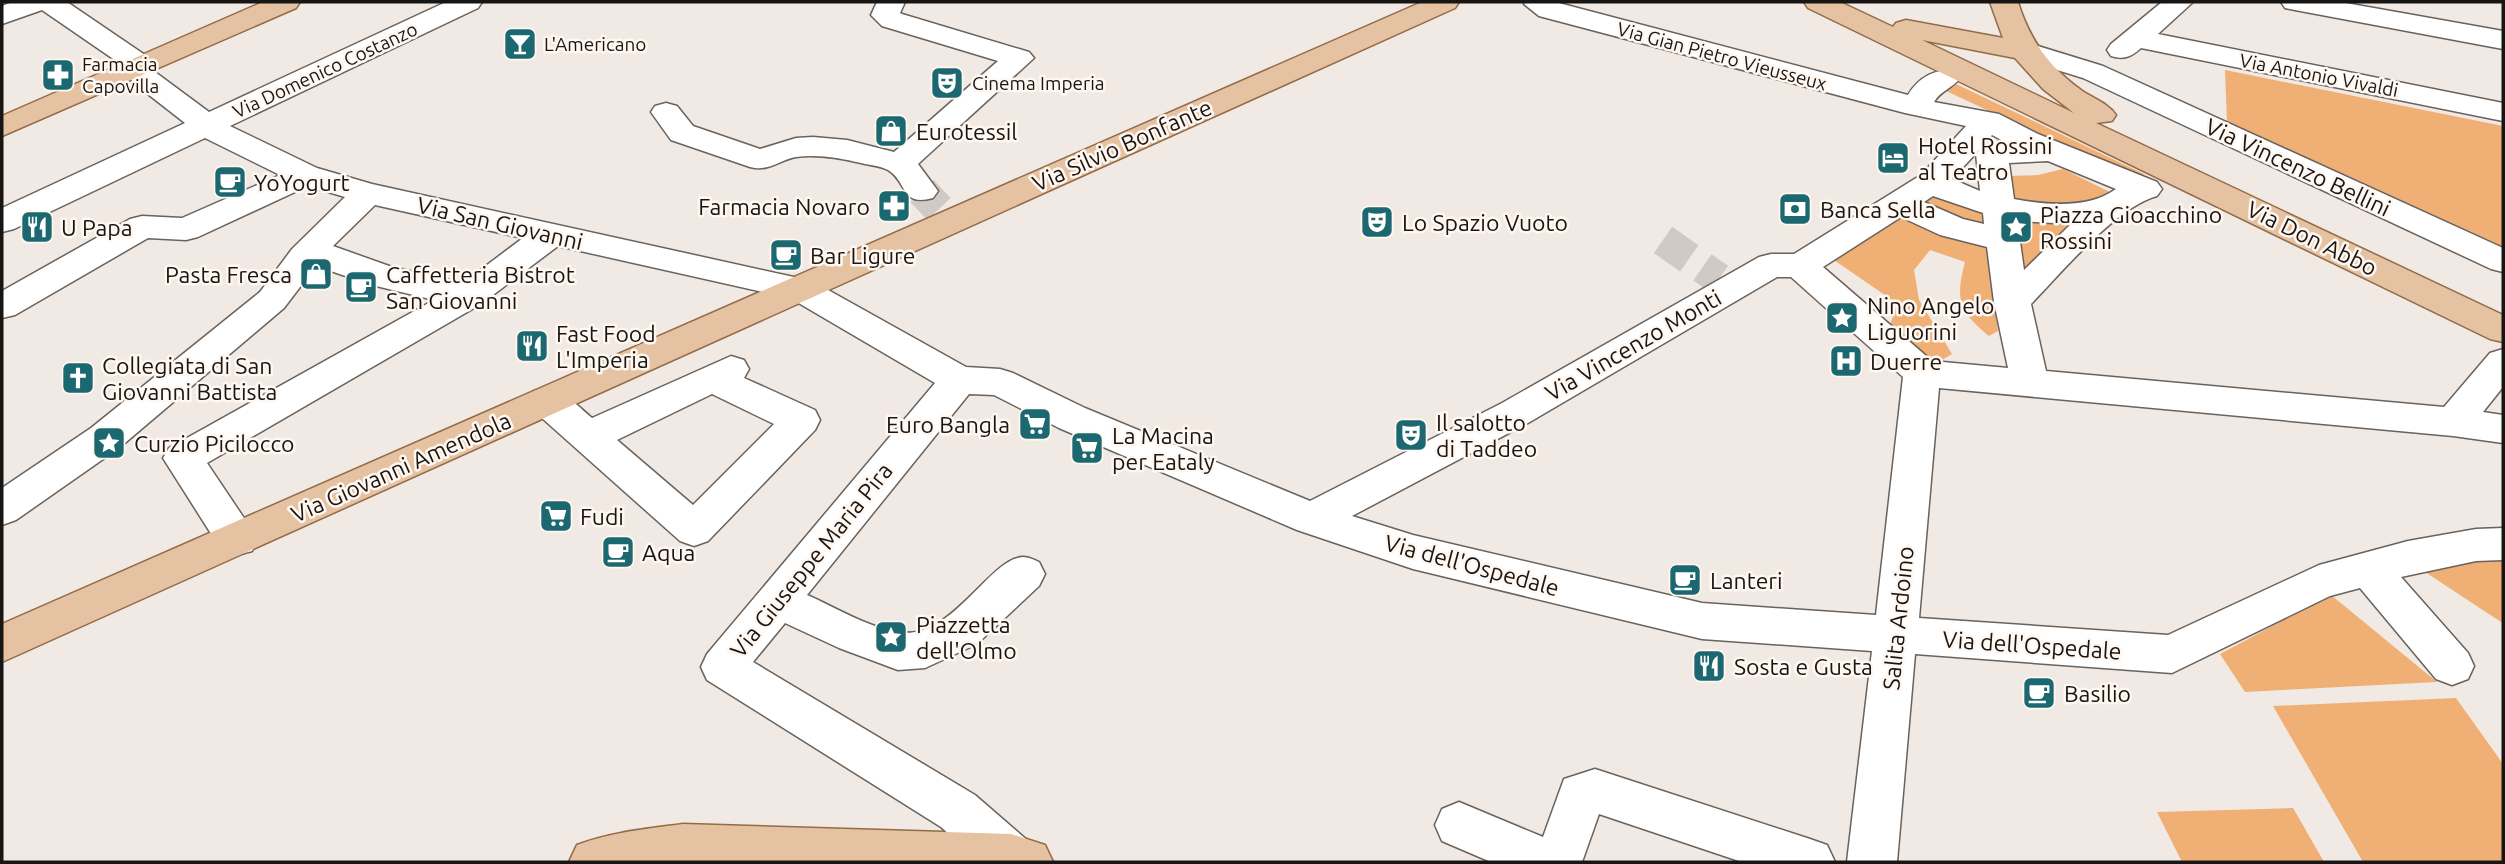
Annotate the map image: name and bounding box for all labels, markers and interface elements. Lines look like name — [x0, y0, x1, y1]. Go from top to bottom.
street label: Via Gian Pietro Vieusseux — [1615, 17, 1830, 95]
street label: Via Domenico Costanzo — [229, 18, 421, 122]
bar icon: L'Americano — [501, 25, 539, 63]
place label: L'Americano — [544, 33, 646, 55]
street label: Via Antonio Vivaldi — [2238, 49, 2400, 101]
place label: Farmacia Capovilla — [82, 53, 159, 97]
pharmacy icon: Farmacia Capovilla — [39, 56, 77, 94]
theatre icon: Cinema Imperia — [928, 64, 966, 102]
place label: Cinema Imperia — [972, 72, 1105, 94]
street label: Via Silvio Bonfante — [1028, 94, 1216, 196]
shop icon: Eurotessil — [872, 112, 910, 150]
street label: Via Vincenzo Bellini — [2202, 113, 2394, 221]
place label: Eurotessil — [916, 119, 1017, 144]
place label: Hotel Rossini al Teatro — [1918, 133, 2052, 184]
hotel icon: Hotel Rossini al Teatro — [1874, 139, 1912, 177]
cafe icon: YoYogurt — [211, 163, 249, 201]
place label: YoYogurt — [254, 170, 350, 195]
pharmacy icon: Farmacia Novaro — [875, 187, 913, 225]
bank icon: Banca Sella — [1776, 190, 1814, 228]
street label: Via San Giovanni — [415, 192, 585, 254]
place label: Farmacia Novaro — [698, 194, 870, 219]
street label: Via Don Abbo — [2243, 196, 2381, 280]
place label: Banca Sella — [1820, 197, 1936, 222]
place label: Piazza Gioacchino Rossini — [2040, 202, 2222, 253]
theatre icon: Lo Spazio Vuoto — [1358, 203, 1396, 241]
restaurant icon: U Papa — [18, 208, 56, 246]
place icon: Piazza Gioacchino Rossini — [1997, 208, 2035, 246]
place label: Lo Spazio Vuoto — [1402, 210, 1568, 235]
place label: U Papa — [61, 215, 133, 240]
cafe icon: Bar Ligure — [767, 236, 805, 274]
place label: Bar Ligure — [810, 243, 915, 268]
shop icon: Pasta Fresca — [297, 255, 335, 293]
place label: Pasta Fresca — [165, 262, 292, 287]
place label: Caffetteria Bistrot San Giovanni — [386, 262, 575, 313]
cafe icon: Caffetteria Bistrot San Giovanni — [342, 268, 380, 306]
street label: Via Vincenzo Monti — [1541, 284, 1725, 406]
place label: Nino Angelo Liguorini — [1867, 293, 1994, 344]
place icon: Nino Angelo Liguorini — [1823, 299, 1861, 337]
place label: Fast Food L'Imperia — [556, 321, 656, 372]
restaurant icon: Fast Food L'Imperia — [513, 327, 551, 365]
hospital icon: Duerre — [1827, 342, 1865, 380]
place label: Duerre — [1870, 349, 1942, 374]
place label: Collegiata di San Giovanni Battista — [102, 353, 277, 404]
church icon: Collegiata di San Giovanni Battista — [59, 359, 97, 397]
supermarket icon: Euro Bangla — [1016, 405, 1054, 443]
street label: Via Giovanni Amendola — [287, 407, 515, 527]
place label: Il salotto di Taddeo — [1436, 410, 1537, 461]
place label: Euro Bangla — [886, 412, 1010, 437]
theatre icon: Il salotto di Taddeo — [1392, 416, 1430, 454]
place label: La Macina per Eataly — [1112, 423, 1215, 474]
place icon: Curzio Picilocco — [90, 424, 128, 462]
supermarket icon: La Macina per Eataly — [1068, 429, 1106, 467]
place label: Curzio Picilocco — [134, 431, 294, 456]
street label: Via Giuseppe Maria Pira — [725, 458, 897, 662]
supermarket icon: Fudi — [537, 497, 575, 535]
place label: Fudi — [580, 504, 624, 529]
street label: Via dell'Ospedale — [1382, 530, 1562, 600]
cafe icon: Aqua — [599, 533, 637, 571]
place label: Aqua — [642, 540, 695, 565]
street label: Salita Ardoino — [1878, 545, 1918, 691]
cafe icon: Lanteri — [1666, 561, 1704, 599]
place label: Lanteri — [1710, 568, 1783, 593]
place label: Piazzetta dell'Olmo — [916, 612, 1017, 663]
place icon: Piazzetta dell'Olmo — [872, 618, 910, 656]
street label: Via dell'Ospedale — [1942, 626, 2122, 664]
restaurant icon: Sosta e Gusta — [1690, 647, 1728, 685]
place label: Sosta e Gusta — [1734, 654, 1873, 679]
cafe icon: Basilio — [2020, 674, 2058, 712]
place label: Basilio — [2064, 681, 2131, 706]

